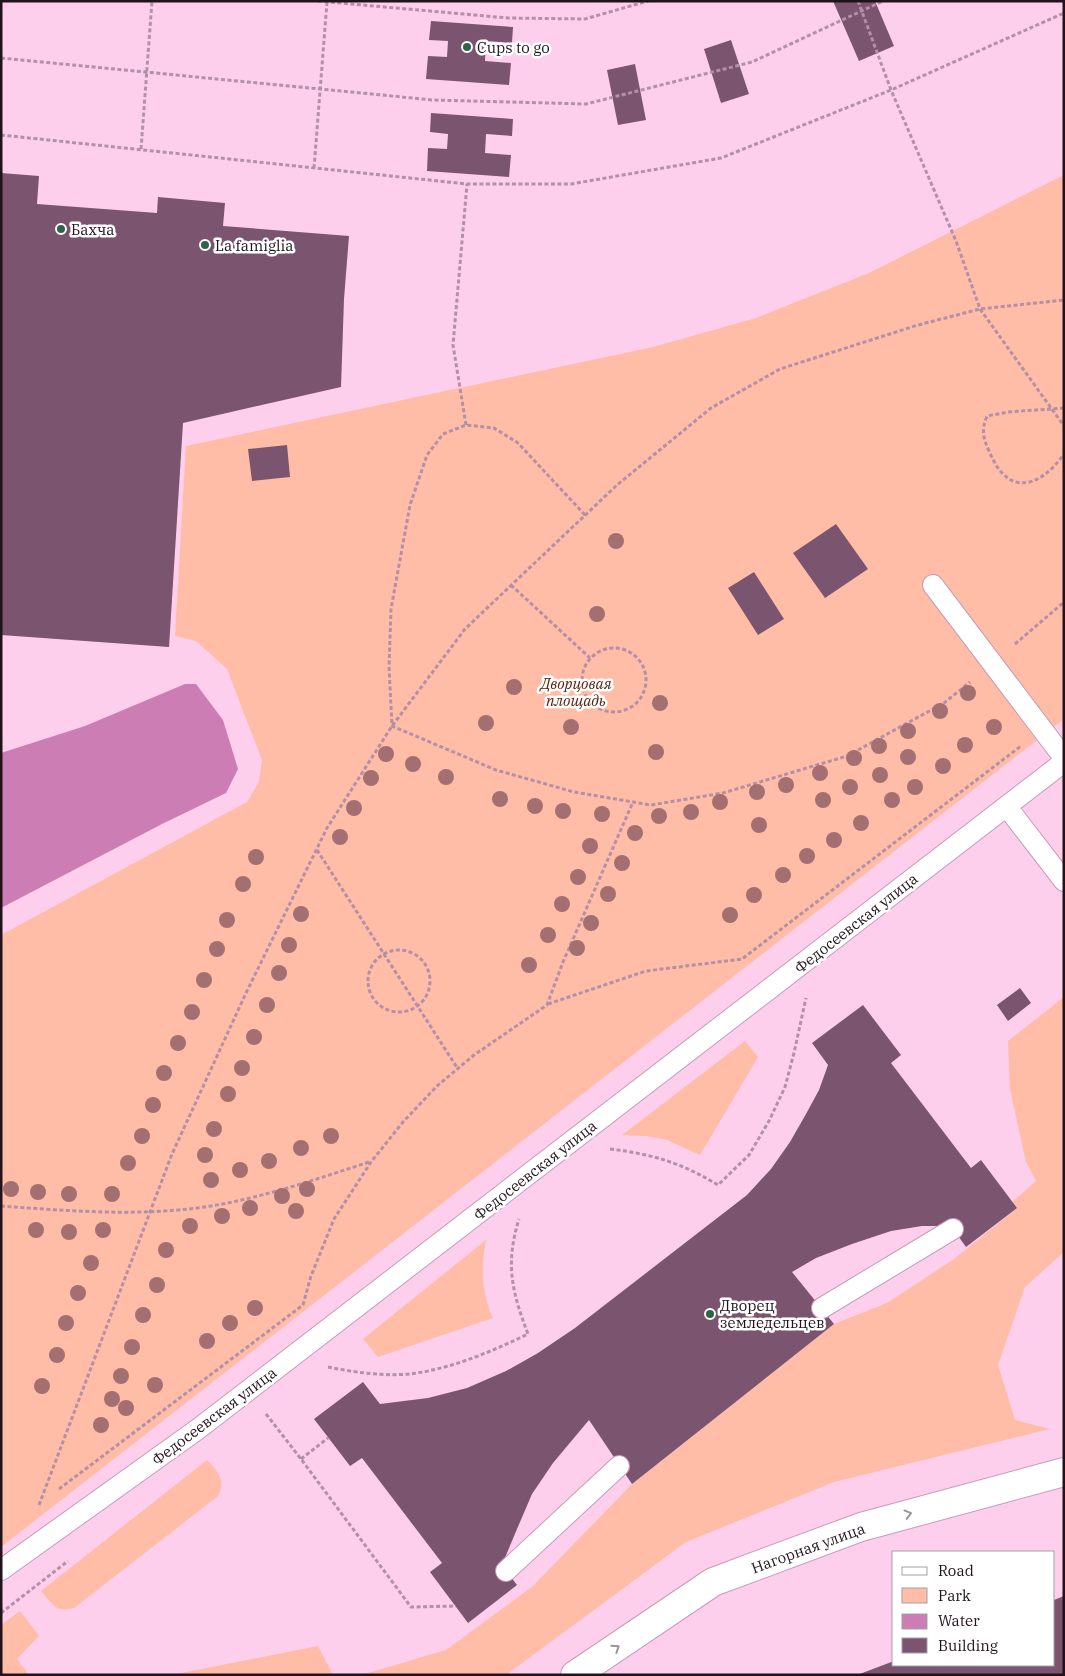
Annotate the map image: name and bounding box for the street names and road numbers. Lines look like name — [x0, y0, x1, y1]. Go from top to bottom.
street label: Федосеевская улица — [791, 869, 921, 977]
street label: Федосеевская улица — [470, 1116, 600, 1224]
street label: Федосеевская улица — [148, 1363, 280, 1469]
street label: Нагорная улица — [749, 1519, 867, 1577]

